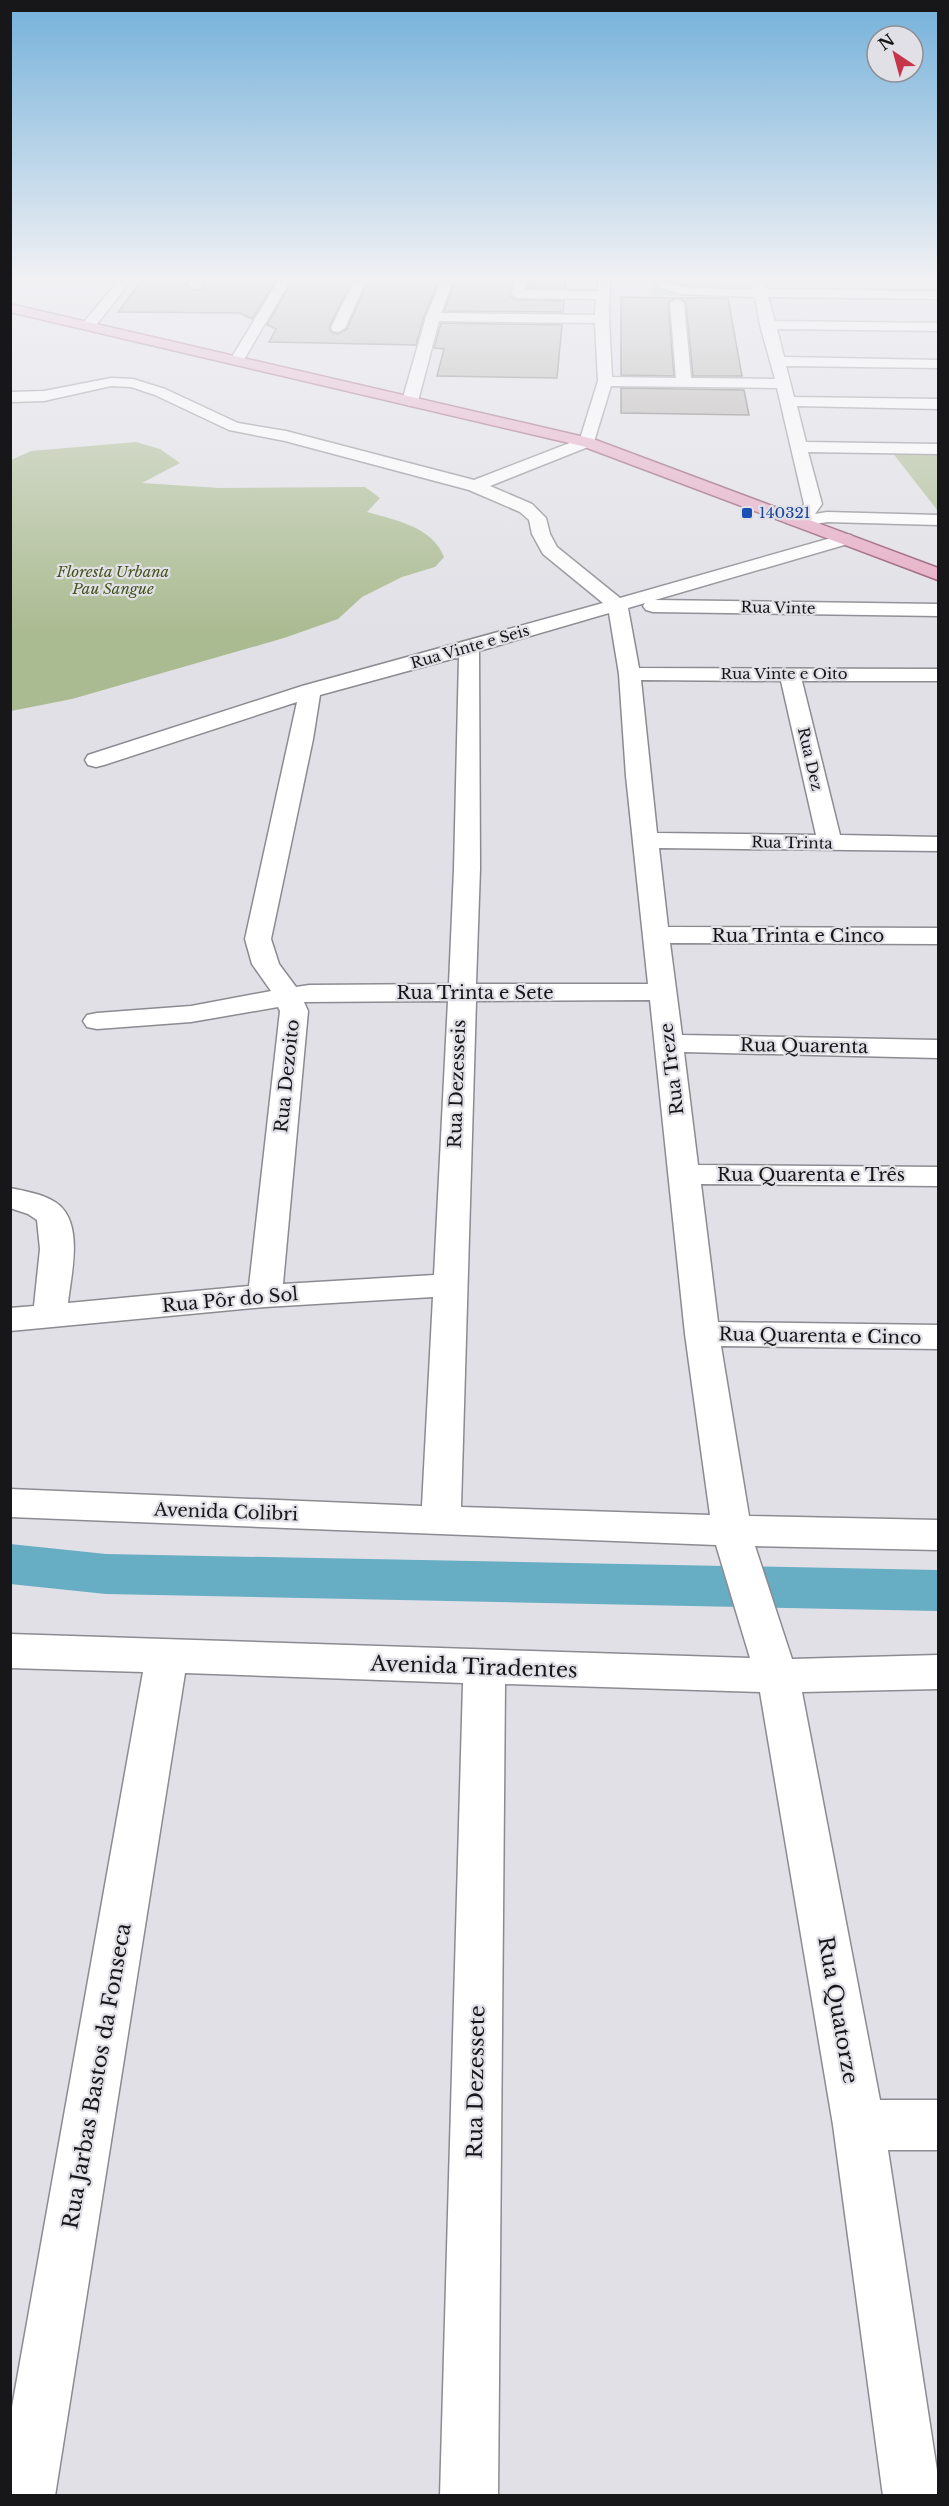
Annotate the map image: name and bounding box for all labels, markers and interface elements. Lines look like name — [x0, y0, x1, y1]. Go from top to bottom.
north arrow — [865, 24, 925, 84]
text: N — [874, 29, 898, 54]
place label: 140321 — [759, 503, 810, 522]
marker: 140321 — [740, 506, 754, 520]
park label: Floresta Urbana Pau Sangue — [56, 562, 169, 598]
street label: Rua Vinte — [740, 597, 816, 618]
street label: Rua Vinte e Seis — [408, 620, 532, 673]
street label: Rua Vinte e Oito — [720, 664, 848, 683]
street label: Rua Dez — [794, 725, 827, 792]
street label: Rua Trinta — [751, 832, 834, 853]
street label: Rua Trinta e Cinco — [712, 925, 884, 947]
street label: Rua Trinta e Sete — [396, 982, 554, 1004]
street label: Rua Dezoito — [270, 1018, 304, 1134]
street label: Rua Dezesseis — [444, 1019, 470, 1149]
street label: Rua Treze — [655, 1022, 689, 1116]
street label: Rua Quarenta — [740, 1034, 868, 1058]
street label: Rua Quarenta e Três — [717, 1164, 905, 1186]
street label: Rua Pôr do Sol — [161, 1283, 299, 1317]
street label: Rua Quarenta e Cinco — [718, 1323, 922, 1349]
street label: Avenida Colibri — [153, 1498, 298, 1526]
street label: Avenida Tiradentes — [369, 1650, 578, 1684]
street label: Rua Jarbas Bastos da Fonseca — [57, 1921, 137, 2231]
street label: Rua Quatorze — [812, 1934, 864, 2086]
street label: Rua Dezessete — [462, 2005, 490, 2159]

